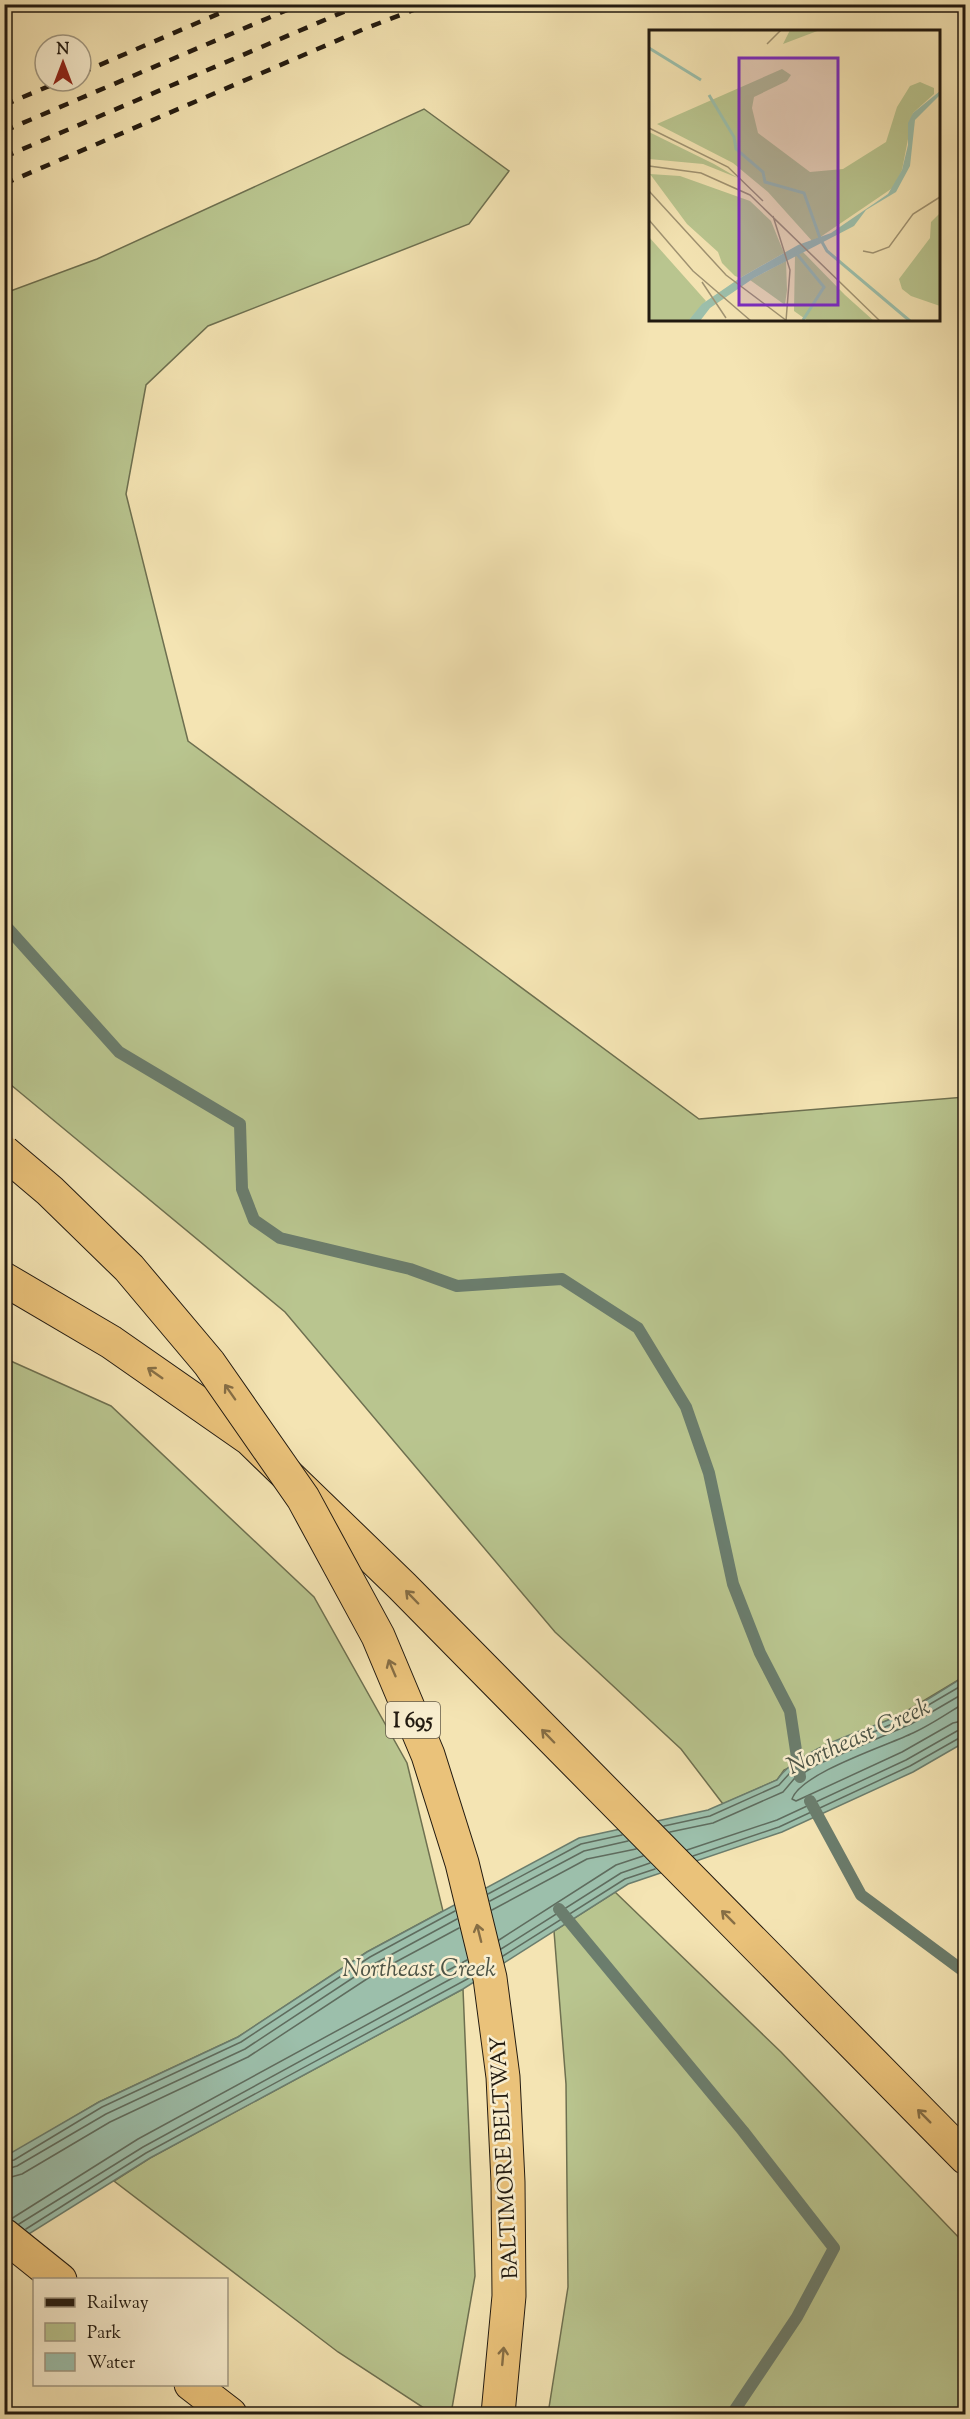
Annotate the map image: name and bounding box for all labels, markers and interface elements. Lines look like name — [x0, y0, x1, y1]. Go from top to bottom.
inset map — [649, 30, 940, 321]
north arrow — [33, 33, 93, 93]
text: N — [57, 39, 70, 62]
one-way arrow — [147, 1367, 164, 1379]
one-way arrow — [224, 1384, 236, 1401]
one-way arrow — [405, 1589, 420, 1604]
one-way arrow — [385, 1660, 397, 1678]
water label: Northeast Creek — [782, 1691, 936, 1785]
road number: I 695 — [386, 1702, 440, 1738]
one-way arrow — [541, 1729, 556, 1744]
one-way arrow — [721, 1910, 736, 1925]
one-way arrow — [473, 1924, 485, 1943]
water label: Northeast Creek — [342, 1953, 496, 1987]
street label: BALTIMORE BELTWAY — [484, 2035, 528, 2280]
one-way arrow — [917, 2109, 932, 2124]
legend — [33, 2278, 228, 2386]
text: Railway — [87, 2291, 149, 2317]
text: Park — [87, 2321, 122, 2347]
one-way arrow — [498, 2347, 509, 2367]
text: Water — [87, 2351, 136, 2377]

